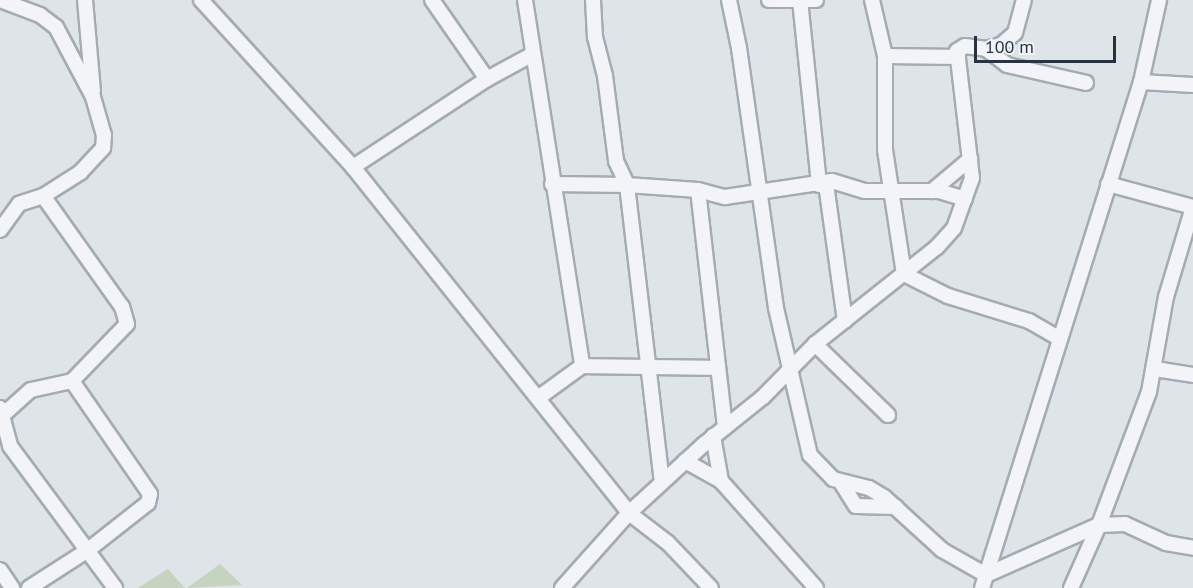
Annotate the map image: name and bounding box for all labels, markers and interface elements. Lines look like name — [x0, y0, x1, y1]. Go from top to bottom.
scale bar — [977, 24, 1120, 62]
text: 100 m — [985, 35, 1034, 58]

